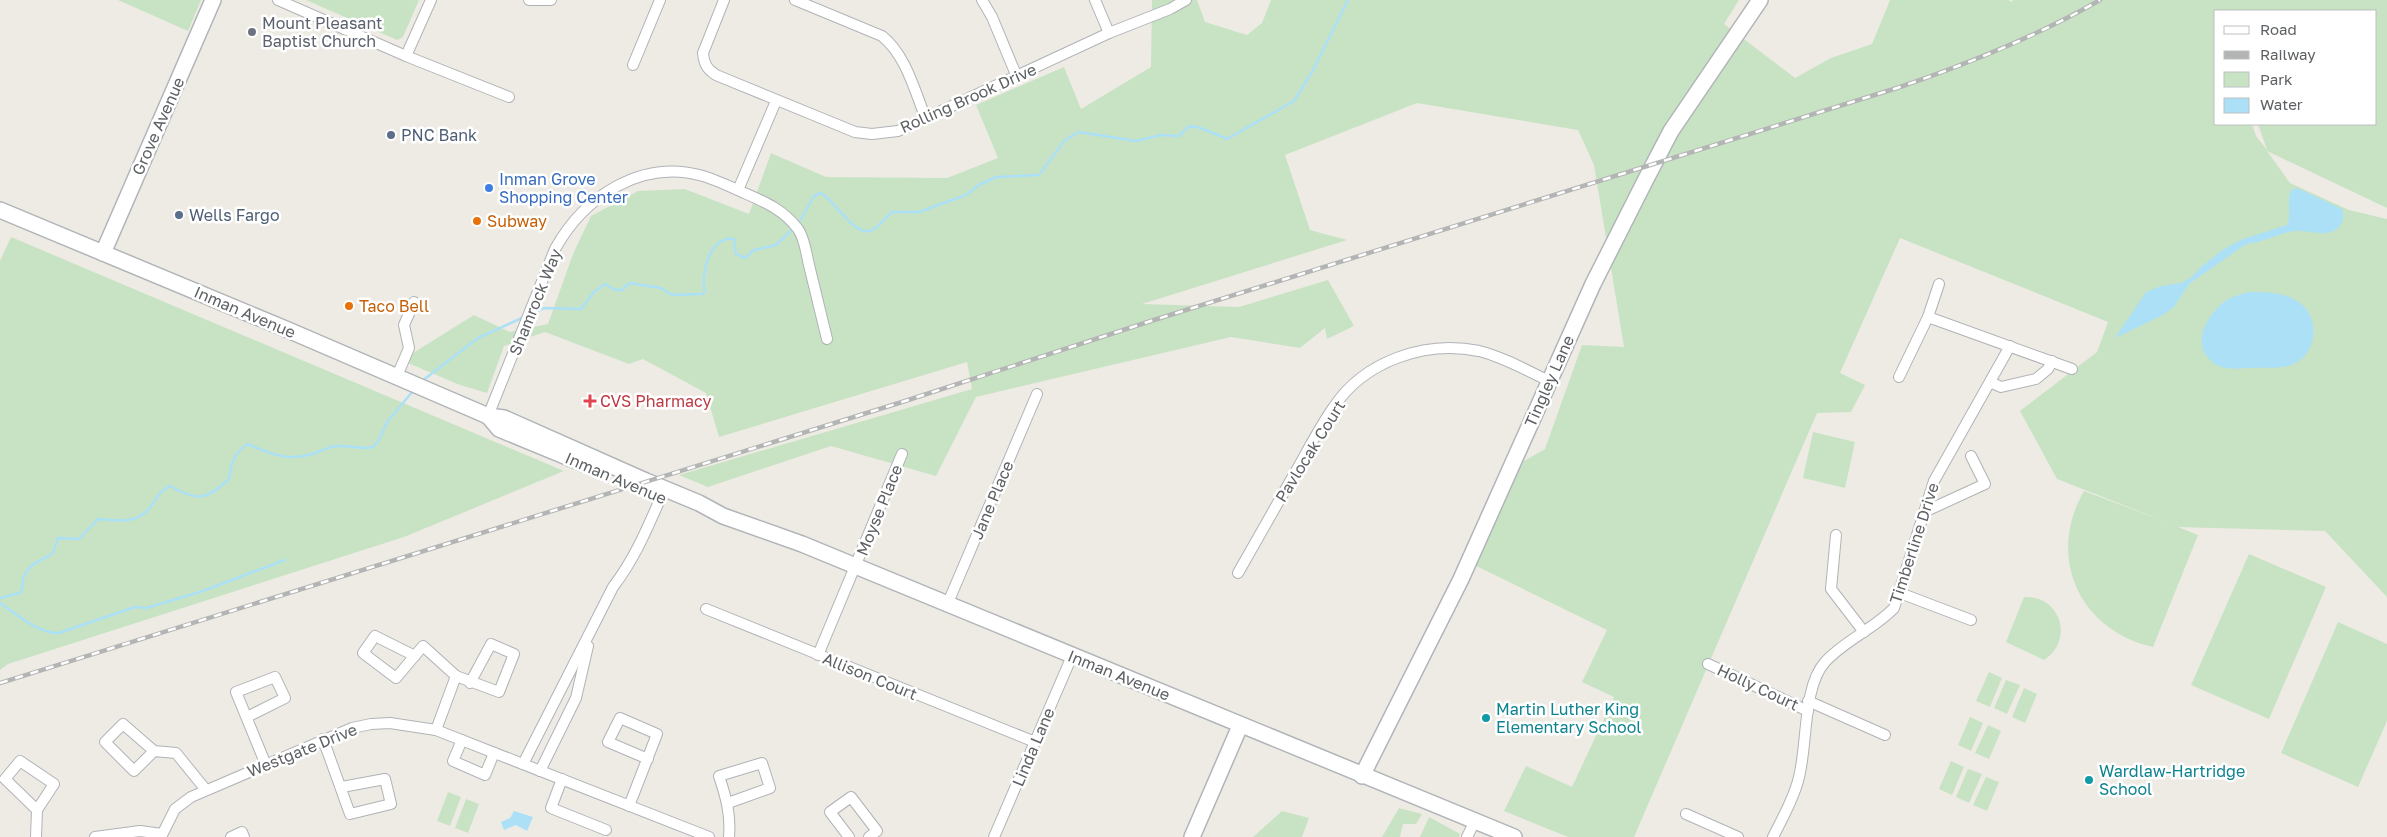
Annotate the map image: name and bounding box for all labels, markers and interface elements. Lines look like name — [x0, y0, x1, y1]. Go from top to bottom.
legend — [2214, 10, 2377, 125]
place label: Mount Pleasant Baptist Church — [262, 13, 382, 51]
text: Road — [2260, 20, 2297, 38]
marker: Mount Pleasant Baptist Church — [246, 26, 258, 38]
text: Railway — [2260, 45, 2316, 63]
street label: Rolling Brook Drive — [897, 59, 1039, 137]
text: Park — [2260, 70, 2293, 88]
street label: Grove Avenue — [128, 74, 188, 178]
text: Water — [2260, 95, 2303, 113]
place label: PNC Bank — [401, 125, 477, 145]
marker: PNC Bank — [385, 129, 397, 141]
place label: Inman Grove Shopping Center — [499, 169, 628, 207]
marker: Inman Grove Shopping Center — [483, 182, 495, 194]
place label: Wells Fargo — [189, 205, 279, 225]
marker: Wells Fargo — [173, 209, 185, 221]
place label: Subway — [487, 211, 547, 231]
marker: Subway — [471, 215, 483, 227]
street label: Shamrock Way — [505, 246, 565, 358]
street label: Inman Avenue — [191, 282, 299, 342]
place label: Taco Bell — [359, 296, 429, 316]
marker: Taco Bell — [343, 300, 355, 312]
street label: Tingley Lane — [1520, 332, 1578, 430]
place label: CVS Pharmacy — [600, 391, 711, 411]
marker: CVS Pharmacy — [584, 395, 596, 407]
street label: Pavlocak Court — [1271, 396, 1349, 506]
street label: Inman Avenue — [562, 448, 670, 508]
street label: Jane Place — [966, 458, 1018, 542]
street label: Moyse Place — [852, 462, 906, 558]
street label: Timberline Drive — [1885, 480, 1943, 606]
street label: Inman Avenue — [1065, 645, 1173, 705]
street label: Allison Court — [820, 648, 920, 704]
street label: Holly Court — [1714, 659, 1802, 715]
place label: Martin Luther King Elementary School — [1496, 699, 1641, 737]
street label: Linda Lane — [1007, 705, 1059, 789]
marker: Martin Luther King Elementary School — [1480, 712, 1492, 724]
street label: Westgate Drive — [244, 719, 360, 781]
place label: Wardlaw-Hartridge School — [2099, 761, 2245, 799]
marker: Wardlaw-Hartridge School — [2083, 774, 2095, 786]

